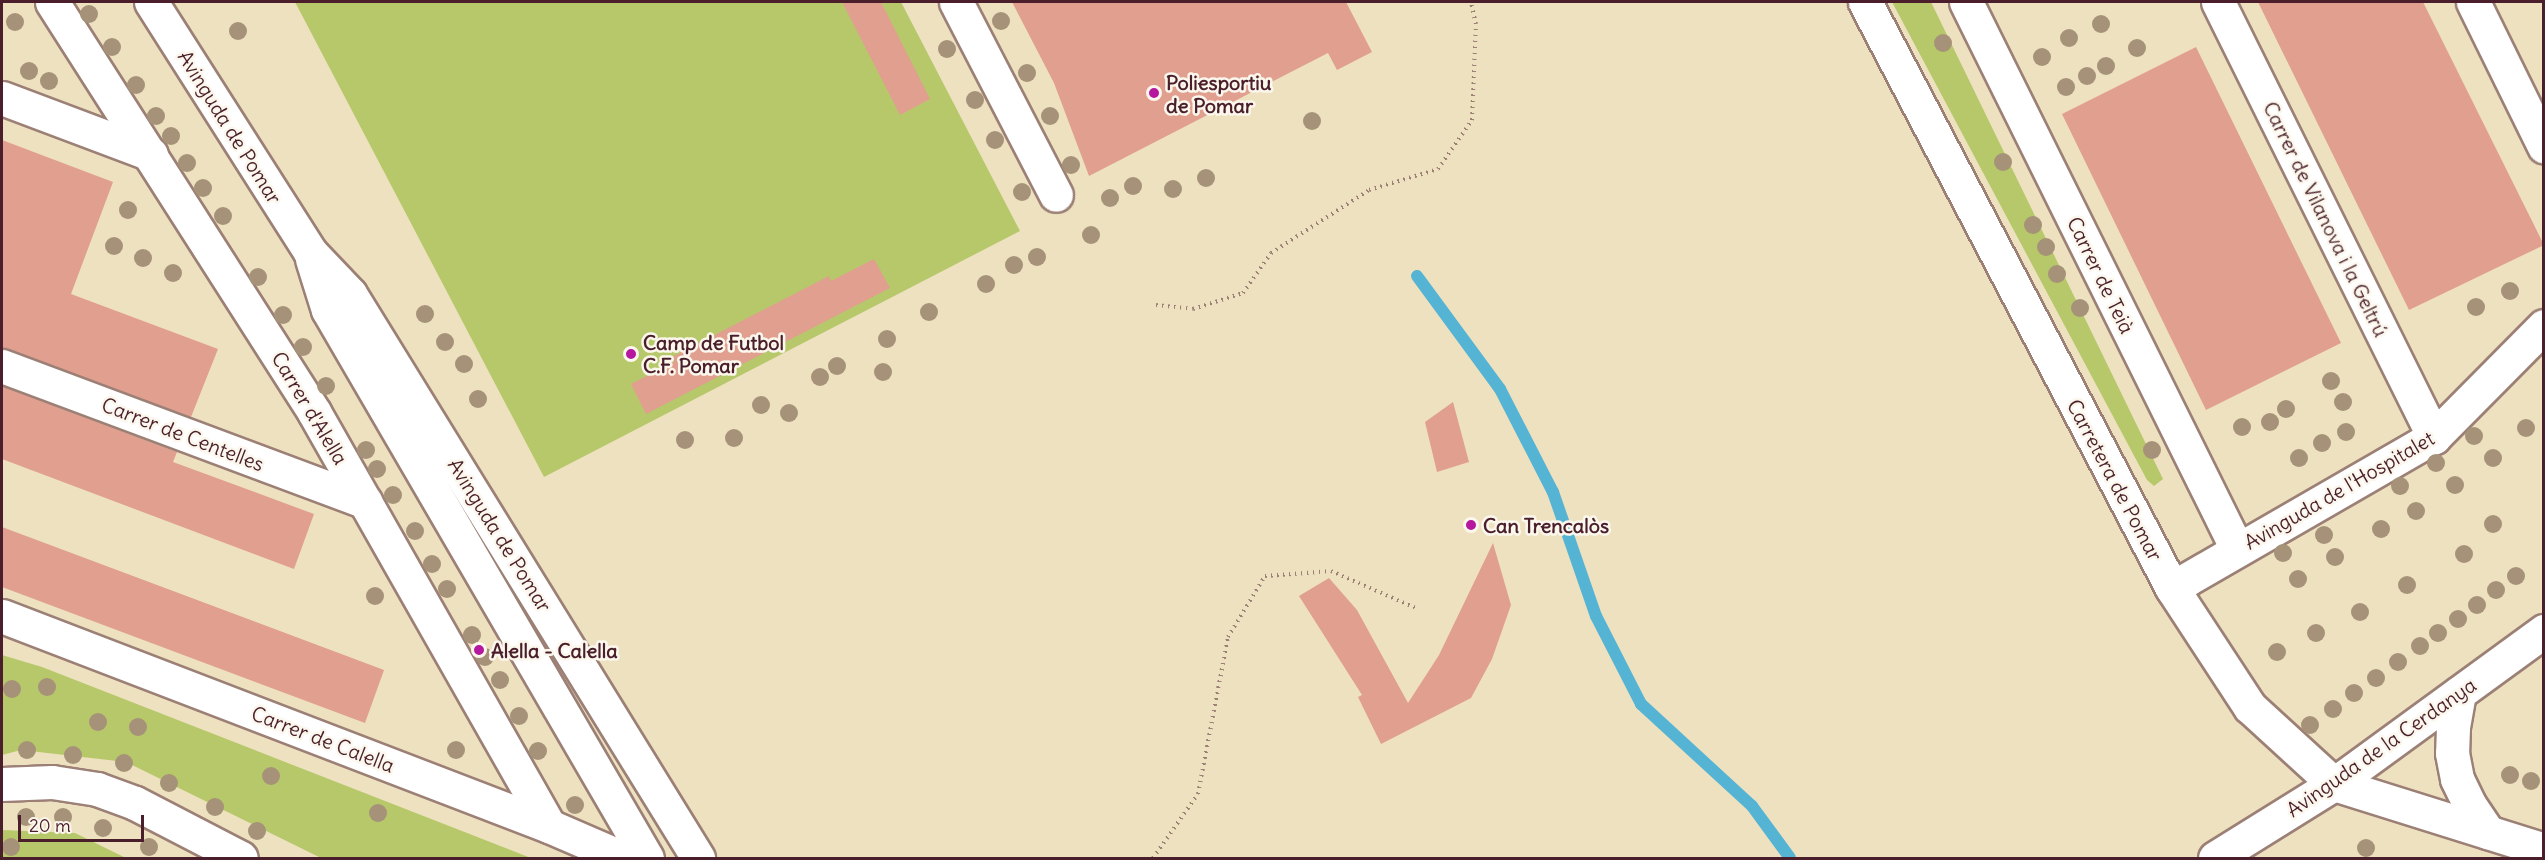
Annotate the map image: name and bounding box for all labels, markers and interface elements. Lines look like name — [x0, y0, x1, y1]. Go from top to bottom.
street label: Avinguda de Pomar — [173, 46, 287, 208]
place label: Poliesportiu de Pomar — [1166, 70, 1271, 117]
marker: Poliesportiu de Pomar — [1147, 86, 1161, 100]
street label: Carrer de Vilanova i la Geltrú — [2259, 97, 2393, 341]
street label: Carrer de Teià — [2062, 213, 2140, 337]
place label: Camp de Futbol C.F. Pomar — [643, 330, 784, 377]
street label: Carrer d'Alella — [267, 347, 353, 469]
marker: Camp de Futbol C.F. Pomar — [624, 347, 638, 361]
street label: Carrer de Centelles — [98, 392, 268, 476]
street label: Carretera de Pomar — [2062, 395, 2168, 565]
street label: Avinguda de l'Hospitalet — [2240, 426, 2438, 554]
street label: Avinguda de Pomar — [443, 454, 557, 616]
place label: Can Trencalòs — [1483, 513, 1609, 537]
marker: Can Trencalòs — [1464, 518, 1478, 532]
place label: Alella - Calella — [491, 638, 618, 662]
marker: Alella - Calella — [472, 643, 486, 657]
street label: Avinguda de la Cerdanya — [2282, 672, 2480, 822]
street label: Carrer de Calella — [248, 701, 398, 777]
scale bar — [21, 803, 147, 841]
text: 20 m — [29, 814, 71, 837]

